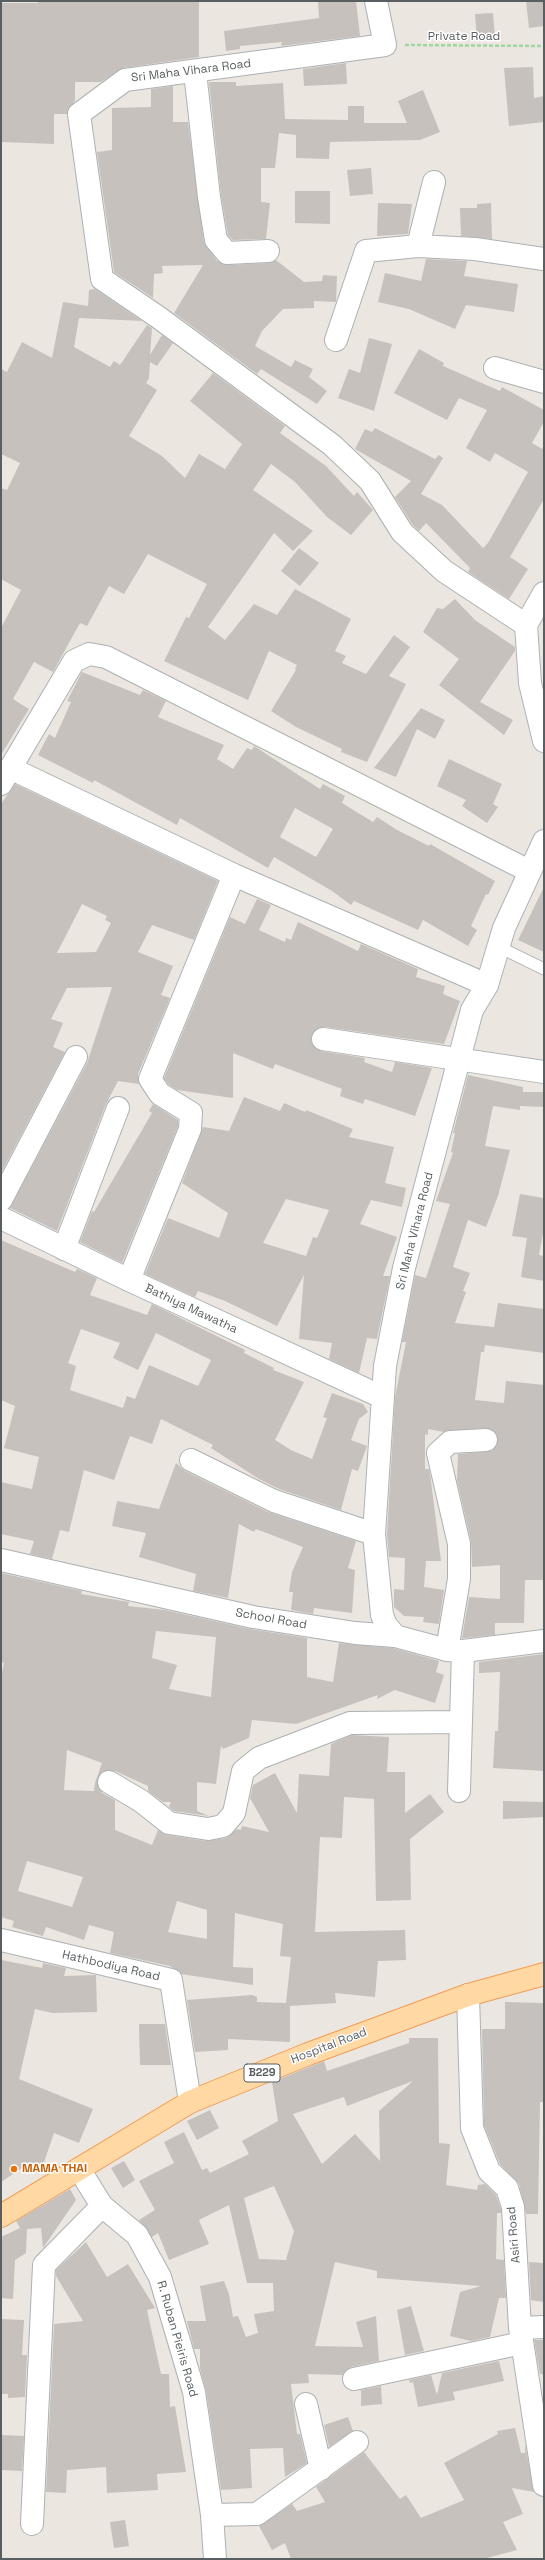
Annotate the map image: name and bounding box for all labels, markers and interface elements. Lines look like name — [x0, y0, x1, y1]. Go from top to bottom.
street label: Private Road — [428, 30, 500, 44]
street label: Sri Maha Vihara Road — [130, 56, 252, 86]
street label: Sri Maha Vihara Road — [393, 1171, 437, 1291]
street label: Bathiya Mawatha — [142, 1281, 240, 1337]
street label: School Road — [234, 1606, 308, 1632]
street label: Hathbodiya Road — [61, 1948, 161, 1984]
street label: Hospital Road — [289, 2025, 369, 2067]
road number: B229 — [244, 2064, 280, 2082]
place label: MAMA THAI — [22, 2162, 87, 2176]
marker: MAMA THAI — [9, 2164, 19, 2174]
street label: Asiri Road — [504, 2206, 524, 2264]
street label: R. Ruban Pieiris Road — [154, 2279, 200, 2399]

